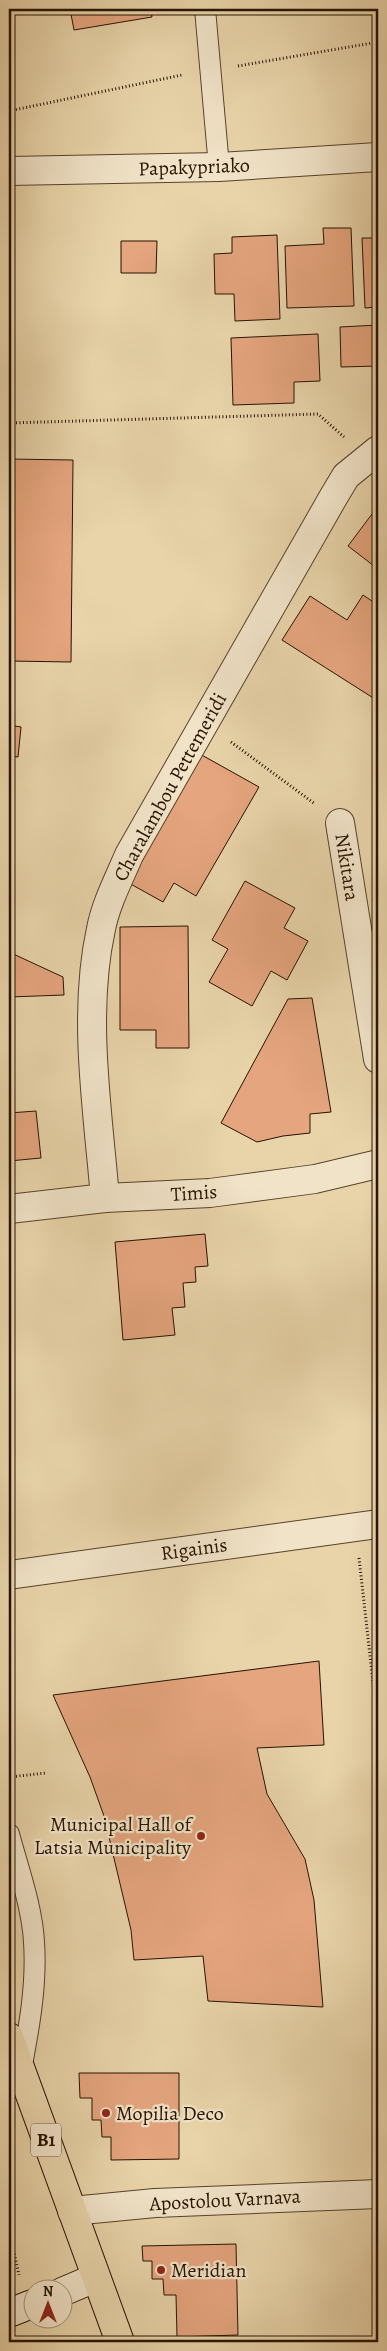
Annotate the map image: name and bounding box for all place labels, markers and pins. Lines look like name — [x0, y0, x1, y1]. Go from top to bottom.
place label: Municipal Hall of Latsia Municipality — [34, 1811, 194, 1861]
marker: Municipal Hall of Latsia Municipality — [195, 1830, 207, 1842]
place label: Mopilia Deco — [116, 2100, 224, 2127]
marker: Mopilia Deco — [100, 2107, 112, 2119]
place label: Meridian — [171, 2257, 246, 2284]
marker: Meridian — [155, 2264, 167, 2276]

